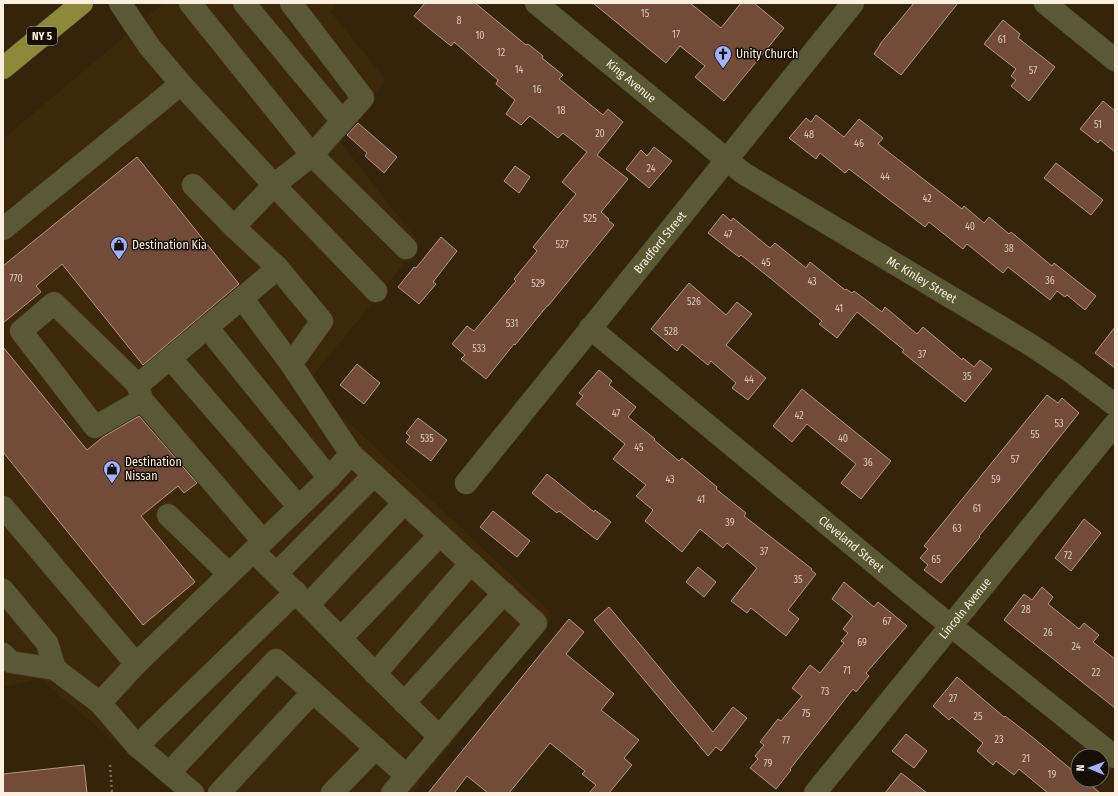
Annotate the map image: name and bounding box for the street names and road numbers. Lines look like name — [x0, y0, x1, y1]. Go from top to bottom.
road number: NY 5 — [27, 27, 57, 45]
street label: King Avenue — [603, 57, 659, 106]
street label: Bradford Street — [631, 209, 689, 276]
street label: Mc Kinley Street — [884, 253, 959, 306]
street label: Cleveland Street — [816, 513, 887, 575]
street label: Lincoln Avenue — [936, 575, 994, 642]

